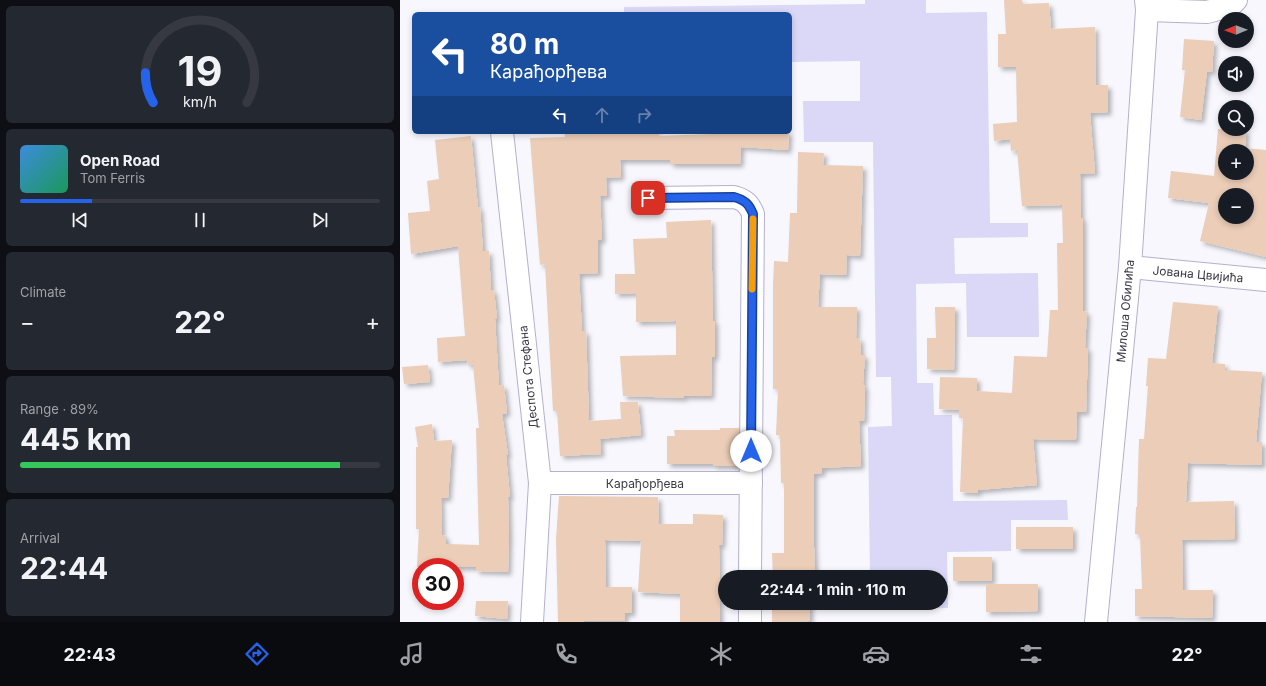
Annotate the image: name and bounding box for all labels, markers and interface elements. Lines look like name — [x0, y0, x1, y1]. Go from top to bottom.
north arrow — [1218, 12, 1254, 48]
map controls — [1218, 12, 1254, 224]
text: 80 m — [490, 27, 559, 61]
icon: left — [424, 28, 476, 80]
text: 19 — [178, 45, 222, 95]
button: sound — [1218, 56, 1254, 92]
text: Карађорђева — [490, 61, 607, 82]
text: km/h — [183, 92, 217, 109]
button: search — [1218, 100, 1254, 136]
icon: left — [549, 104, 571, 126]
icon: ahead — [591, 104, 613, 126]
icon: right — [633, 104, 655, 126]
button: + — [1218, 144, 1254, 180]
text: Open Road — [80, 151, 160, 170]
text: Tom Ferris — [80, 170, 145, 186]
pin — [631, 181, 665, 215]
icon: arrive — [637, 187, 659, 209]
button: − — [1218, 188, 1254, 224]
icon: previous — [69, 209, 91, 231]
icon: pause — [189, 209, 211, 231]
icon: next — [309, 209, 331, 231]
street label: Милоша Обилића — [1113, 259, 1137, 363]
street label: Јована Цвијића — [1152, 263, 1244, 285]
text: Climate — [20, 284, 66, 300]
text: 22° — [174, 304, 226, 340]
text: − — [20, 309, 35, 335]
text: + — [365, 309, 380, 335]
street label: Деспота Стефана — [515, 325, 541, 429]
text: Range · 89% — [20, 401, 99, 417]
text: 445 km — [20, 421, 132, 457]
position arrow — [730, 430, 772, 472]
street label: Карађорђева — [606, 476, 684, 491]
text: Arrival — [20, 530, 60, 546]
text: 22:44 — [20, 550, 108, 586]
speed limit sign: 30 — [412, 558, 464, 610]
text: 22:44 · 1 min · 110 m — [760, 580, 906, 599]
icon: directions — [243, 640, 271, 668]
icon: music — [398, 640, 426, 668]
icon: phone — [552, 640, 580, 668]
icon: climate — [707, 640, 735, 668]
icon: car — [862, 640, 890, 668]
icon: filters — [1017, 640, 1045, 668]
text: 22:43 — [63, 644, 116, 665]
text: 22° — [1172, 644, 1203, 665]

